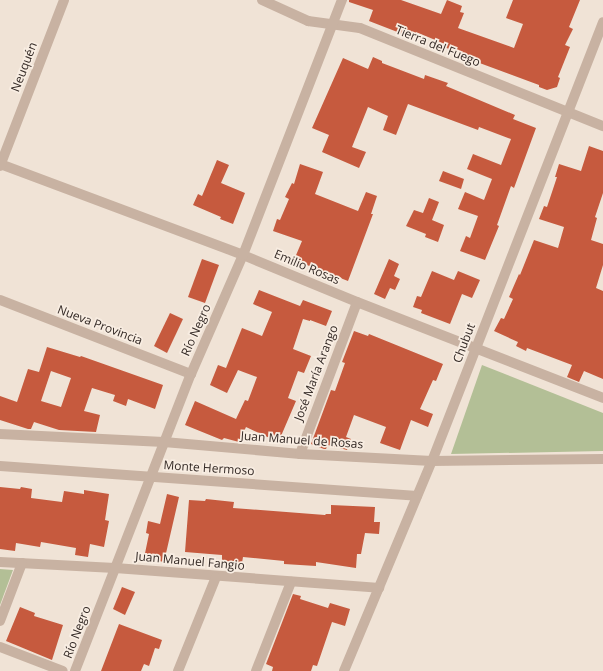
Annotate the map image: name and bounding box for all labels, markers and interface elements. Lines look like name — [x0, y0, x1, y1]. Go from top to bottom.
street label: Tierra del Fuego — [393, 22, 483, 70]
street label: Neuquén — [8, 40, 40, 94]
street label: Emilio Rosas — [272, 247, 342, 287]
street label: Nueva Provincia — [55, 302, 145, 348]
street label: Río Negro — [178, 302, 214, 358]
street label: Chubut — [450, 321, 478, 365]
street label: José María Arango — [291, 323, 341, 423]
street label: Juan Manuel de Rosas — [240, 429, 364, 451]
street label: Monte Hermoso — [163, 458, 255, 478]
street label: Juan Manuel Fangio — [135, 549, 245, 573]
street label: Río Negro — [60, 604, 94, 660]

